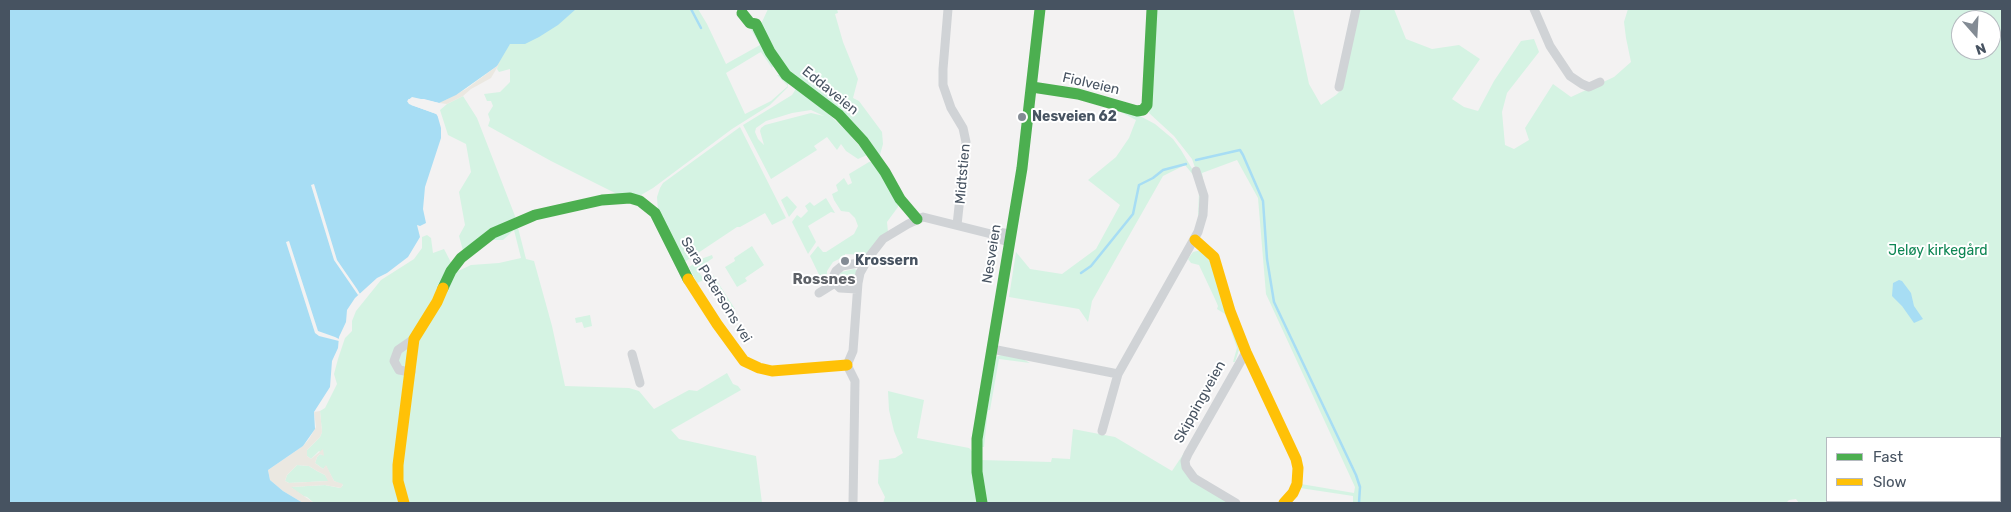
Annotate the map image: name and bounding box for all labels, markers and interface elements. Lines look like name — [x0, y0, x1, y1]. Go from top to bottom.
north arrow — [1951, 10, 2001, 60]
text: N — [1973, 39, 1988, 58]
street label: Eddaveien — [798, 63, 862, 119]
street label: Fiolveien — [1061, 69, 1121, 99]
place label: Nesveien 62 — [1032, 109, 1117, 125]
marker: Nesveien 62 — [1016, 111, 1028, 123]
street label: Midtstien — [952, 143, 974, 205]
street label: Nesveien — [979, 223, 1005, 285]
street label: Sara Petersons vei — [677, 234, 755, 346]
park label: Jeløy kirkegård — [1888, 243, 1988, 259]
place label: Krossern — [855, 253, 918, 269]
marker: Krossern — [839, 255, 851, 267]
district label: Rossnes — [793, 271, 855, 289]
street label: Skippingveien — [1171, 358, 1229, 446]
legend — [1826, 437, 2001, 502]
text: Fast — [1873, 448, 1903, 466]
text: Slow — [1873, 473, 1906, 491]

